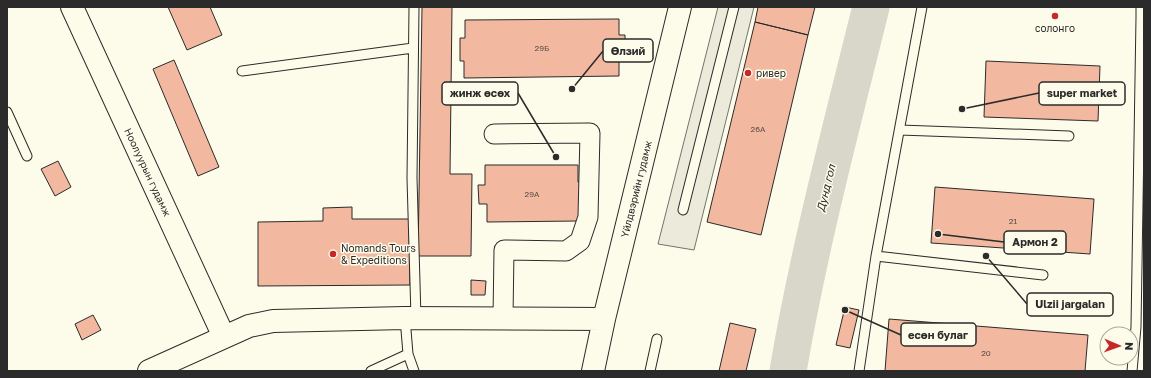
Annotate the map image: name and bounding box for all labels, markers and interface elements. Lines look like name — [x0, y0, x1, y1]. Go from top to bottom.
marker: солонго — [1050, 11, 1060, 21]
place label: солонго — [1035, 22, 1075, 34]
callout: Өлзий — [603, 39, 653, 62]
house number: 29Б — [535, 43, 549, 53]
text: Өлзий — [611, 44, 646, 57]
place label: ривер — [756, 67, 786, 79]
marker: ривер — [743, 68, 753, 78]
callout: жинж өсөх — [442, 82, 518, 105]
callout: super market — [1039, 82, 1125, 105]
text: жинж өсөх — [450, 86, 511, 99]
text: super market — [1047, 86, 1118, 99]
house number: 26А — [751, 124, 766, 134]
street label: Ноолуурын гудамж — [122, 126, 174, 218]
street label: Yйлдвэрийн гудамж — [618, 139, 654, 239]
water label: Дунд гол — [813, 162, 839, 214]
house number: 29А — [525, 189, 540, 199]
house number: 21 — [1009, 216, 1017, 226]
callout: Армон 2 — [1004, 231, 1066, 254]
text: Армон 2 — [1012, 235, 1058, 248]
place label: Nomands Tours & Expeditions — [341, 242, 416, 266]
marker: Nomands Tours & Expeditions — [328, 249, 338, 259]
callout: Ulzii jargalan — [1027, 293, 1113, 316]
text: Ulzii jargalan — [1035, 297, 1105, 310]
callout: есөн булаг — [901, 323, 976, 346]
north arrow — [1099, 326, 1139, 366]
text: есөн булаг — [908, 328, 968, 341]
text: N — [1123, 342, 1136, 351]
house number: 20 — [981, 348, 991, 358]

